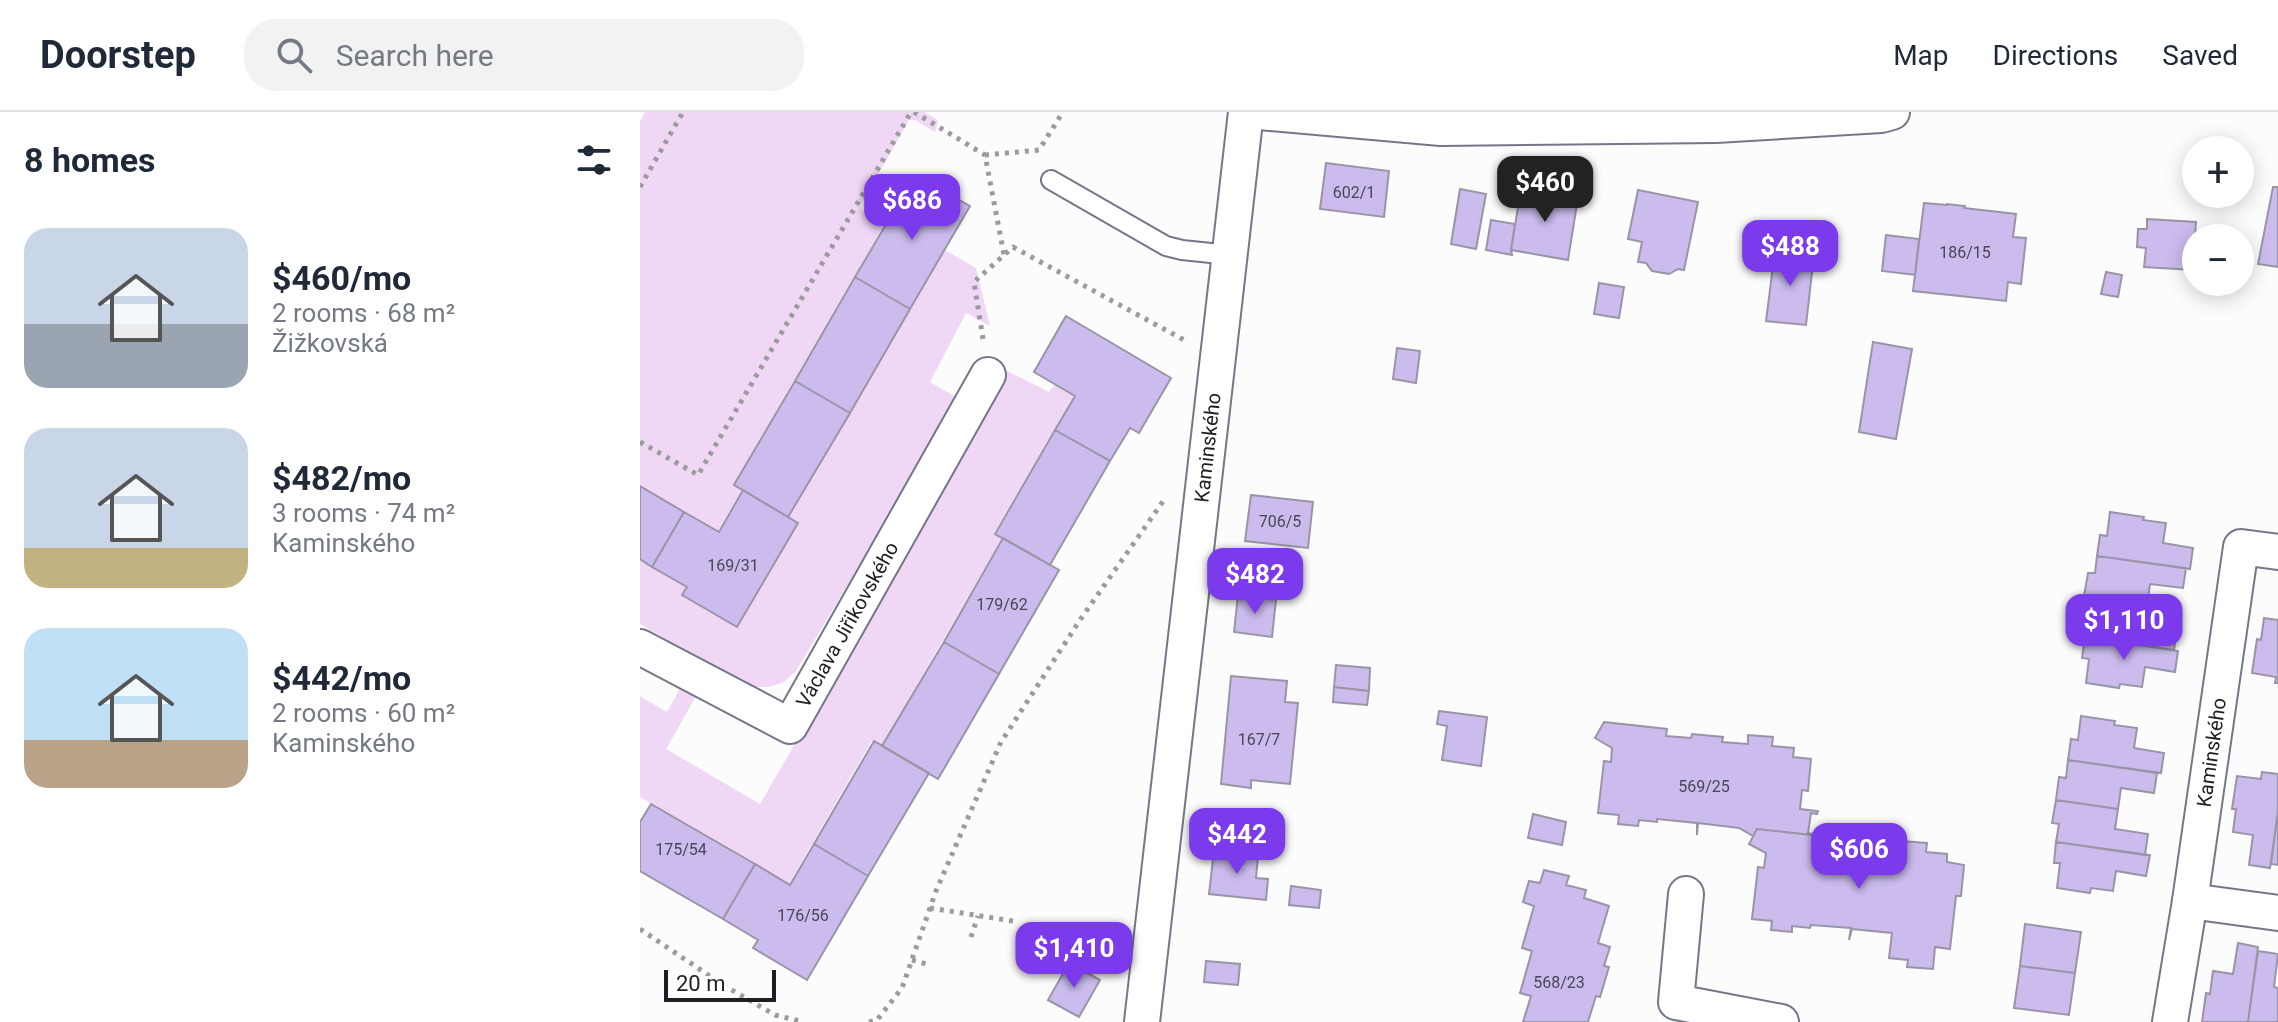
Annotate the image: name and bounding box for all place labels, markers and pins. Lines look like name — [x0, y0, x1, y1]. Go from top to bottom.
pin: $460 — [1498, 156, 1592, 224]
pin: $686 — [865, 174, 959, 242]
pin: $488 — [1743, 220, 1837, 288]
pin: $482 — [1208, 548, 1302, 616]
pin: $1,110 — [2059, 594, 2189, 662]
pin: $442 — [1190, 808, 1284, 876]
pin: $606 — [1812, 823, 1906, 891]
pin: $1,410 — [1009, 922, 1139, 990]

